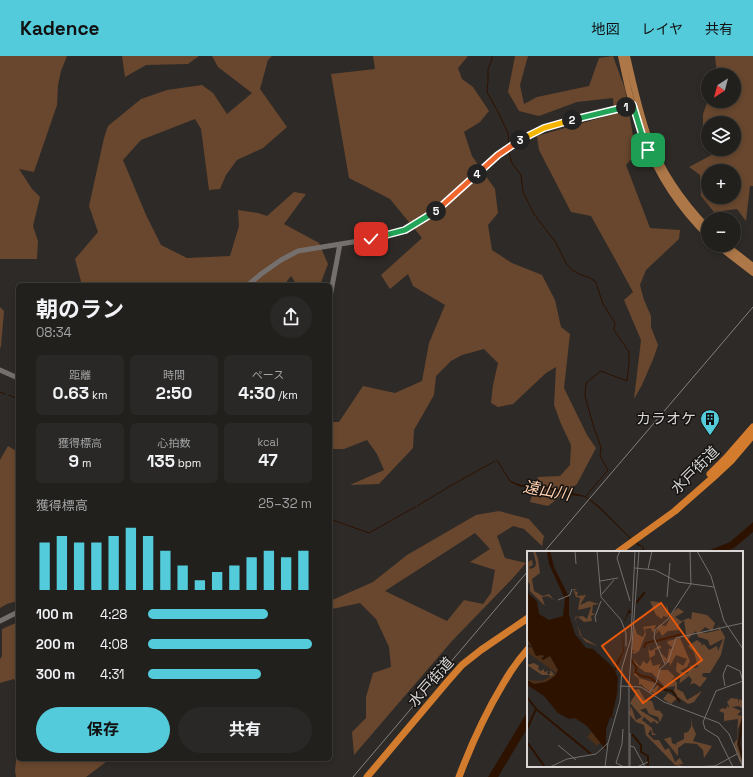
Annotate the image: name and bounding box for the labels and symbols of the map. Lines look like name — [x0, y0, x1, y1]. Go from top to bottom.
north arrow — [701, 68, 741, 108]
pin: 1 — [616, 97, 636, 117]
pin: 2 — [562, 110, 582, 130]
pin: 3 — [510, 130, 530, 150]
pin — [631, 133, 665, 167]
pin: 4 — [467, 164, 487, 184]
pin: 5 — [426, 201, 446, 221]
pin — [354, 222, 388, 256]
building icon: カラオケ — [699, 408, 721, 436]
place label: カラオケ — [636, 409, 696, 428]
street label: 水戸街道 — [667, 442, 723, 498]
water label: 遠山川 — [521, 476, 574, 505]
inset map — [527, 551, 743, 767]
street label: 水戸街道 — [404, 653, 457, 711]

